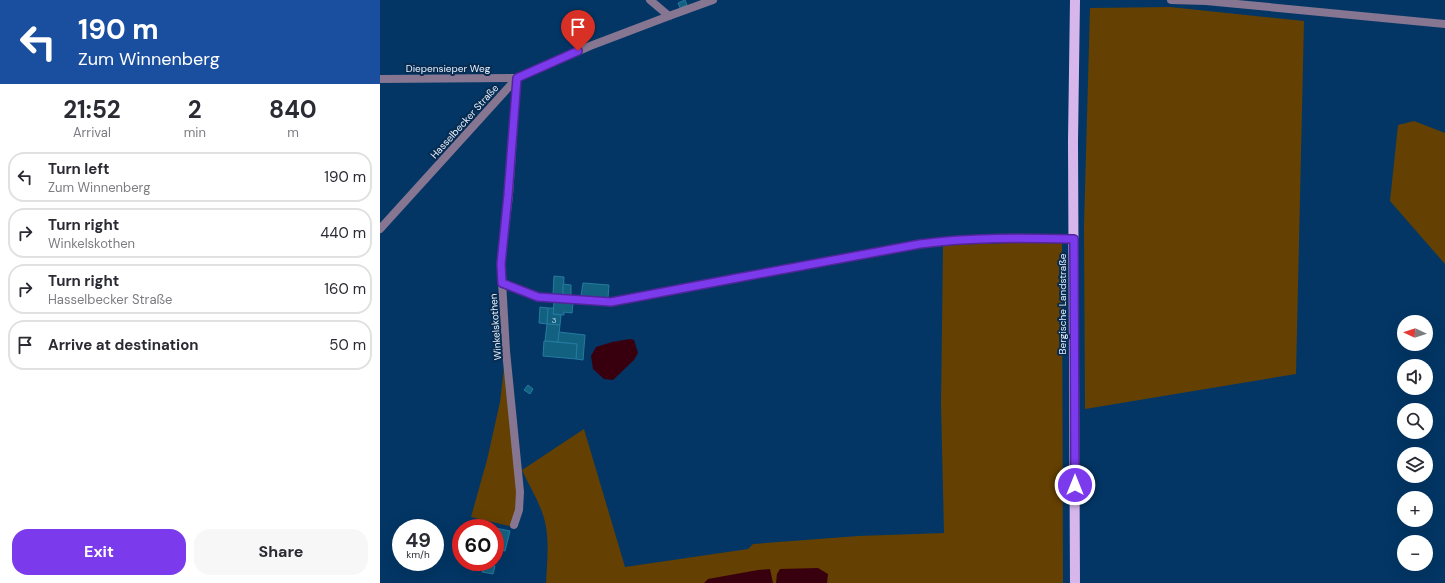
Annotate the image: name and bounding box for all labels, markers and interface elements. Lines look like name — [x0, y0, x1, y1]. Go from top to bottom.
pin — [561, 10, 595, 51]
text: 190 m — [78, 11, 159, 48]
icon: left — [12, 16, 64, 68]
icon: arrive — [567, 16, 589, 38]
text: Zum Winnenberg — [78, 47, 220, 71]
street label: Diepensieper Weg — [406, 62, 491, 75]
street label: Hasselbecker Straße — [428, 81, 501, 161]
text: 21:52 — [63, 94, 121, 125]
text: 2 — [188, 94, 202, 125]
text: 840 — [269, 94, 317, 125]
text: Arrival — [73, 124, 111, 141]
text: min — [184, 124, 206, 141]
text: m — [287, 124, 299, 141]
text: Turn left — [48, 159, 109, 179]
icon: left — [14, 166, 36, 188]
text: 190 m — [324, 167, 366, 187]
text: Zum Winnenberg — [48, 179, 150, 196]
text: Turn right — [48, 215, 119, 235]
icon: right — [14, 222, 36, 244]
text: 440 m — [320, 223, 366, 243]
text: Winkelskothen — [48, 235, 135, 252]
street label: Bergische Landstraße — [1056, 253, 1069, 354]
text: Turn right — [48, 271, 119, 291]
icon: right — [14, 278, 36, 300]
text: 160 m — [324, 279, 366, 299]
text: Hasselbecker Straße — [48, 291, 172, 308]
street label: Winkelskothen — [487, 293, 504, 361]
house number: 3 — [552, 315, 557, 325]
north arrow — [1397, 315, 1433, 351]
map controls — [1397, 315, 1433, 571]
icon: arrive — [14, 334, 36, 356]
text: Arrive at destination — [48, 335, 199, 355]
text: 50 m — [329, 335, 366, 355]
button: sound — [1397, 359, 1433, 395]
button: search — [1397, 403, 1433, 439]
button: layers — [1397, 447, 1433, 483]
position arrow — [1054, 464, 1096, 506]
button: + — [1397, 491, 1433, 527]
speed limit sign: 60 — [452, 519, 504, 571]
text: 49 — [405, 527, 431, 553]
button: Exit — [12, 529, 186, 575]
button: Share — [194, 529, 368, 575]
button: − — [1397, 535, 1433, 571]
text: km/h — [406, 548, 430, 561]

